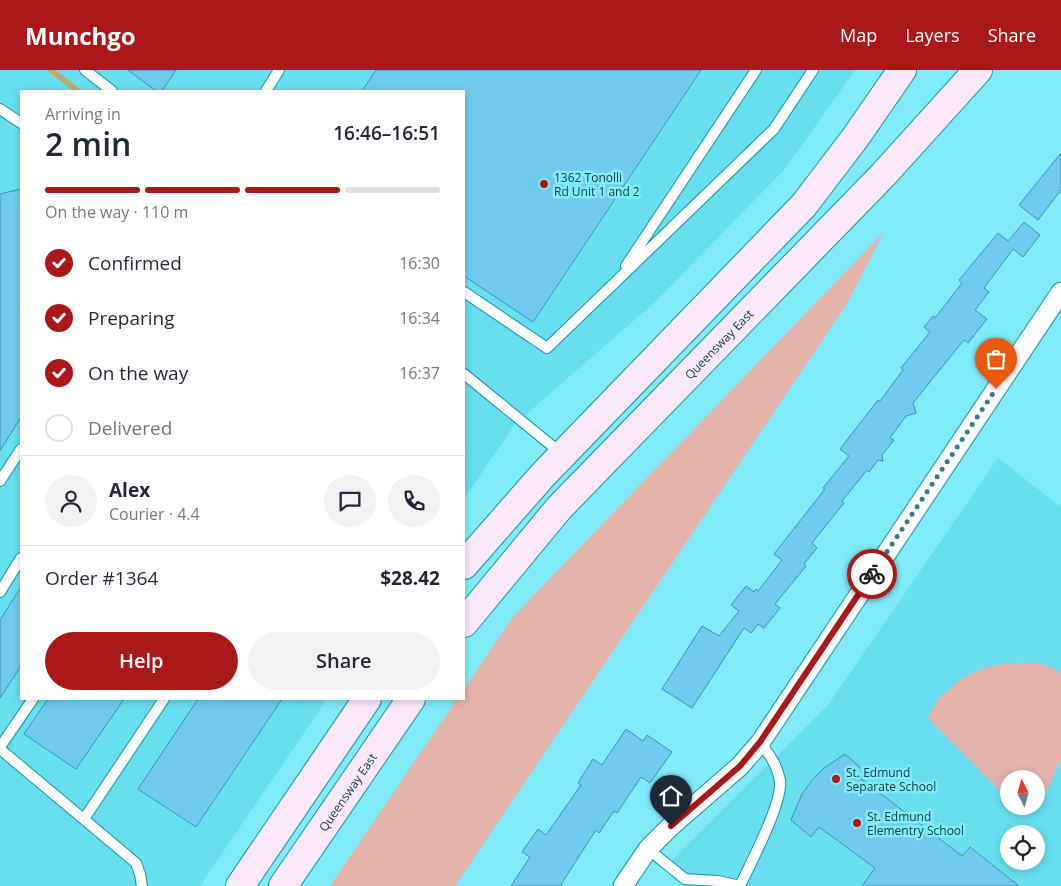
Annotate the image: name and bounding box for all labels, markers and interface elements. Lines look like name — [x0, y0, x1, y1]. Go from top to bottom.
text: Munchgo — [25, 19, 136, 52]
text: Map — [840, 23, 877, 47]
text: Layers — [905, 23, 960, 47]
text: Share — [988, 23, 1036, 47]
text: Arriving in — [45, 103, 121, 125]
text: 16:46–16:51 — [333, 120, 440, 146]
text: 2 min — [45, 122, 131, 165]
place label: 1362 Tonolli Rd Unit 1 and 2 — [554, 169, 640, 200]
marker: 1362 Tonolli Rd Unit 1 and 2 — [538, 178, 550, 190]
text: On the way · 110 m — [45, 201, 188, 223]
icon: check — [45, 249, 73, 277]
text: Confirmed — [88, 250, 182, 276]
text: 16:30 — [399, 252, 440, 274]
icon: check — [45, 304, 73, 332]
text: Preparing — [88, 305, 175, 331]
street label: Queensway East — [681, 305, 757, 383]
text: 16:34 — [399, 307, 440, 329]
pin — [975, 338, 1017, 389]
icon: bag — [982, 345, 1010, 373]
icon: check — [45, 359, 73, 387]
text: On the way — [88, 360, 188, 386]
text: 16:37 — [399, 362, 440, 384]
text: Delivered — [88, 415, 172, 441]
button: person — [45, 475, 97, 527]
button: chat — [324, 475, 376, 527]
button: phone — [388, 475, 440, 527]
text: Alex — [109, 477, 150, 503]
text: Courier · 4.4 — [109, 503, 200, 525]
courier — [847, 549, 897, 599]
icon: bike — [858, 560, 886, 588]
text: Order #1364 — [45, 565, 158, 591]
text: $28.42 — [380, 565, 440, 591]
button: Help — [45, 632, 238, 690]
button: Share — [248, 632, 440, 690]
street label: Queensway East — [314, 749, 380, 835]
place label: St. Edmund Separate School — [846, 764, 936, 795]
north arrow — [1000, 770, 1045, 815]
map controls — [1000, 770, 1045, 870]
marker: St. Edmund Separate School — [830, 773, 842, 785]
pin — [650, 775, 692, 826]
icon: home — [657, 782, 685, 810]
place label: St. Edmund Elementry School — [867, 808, 964, 839]
marker: St. Edmund Elementry School — [851, 817, 863, 829]
button: locate — [1000, 825, 1045, 870]

